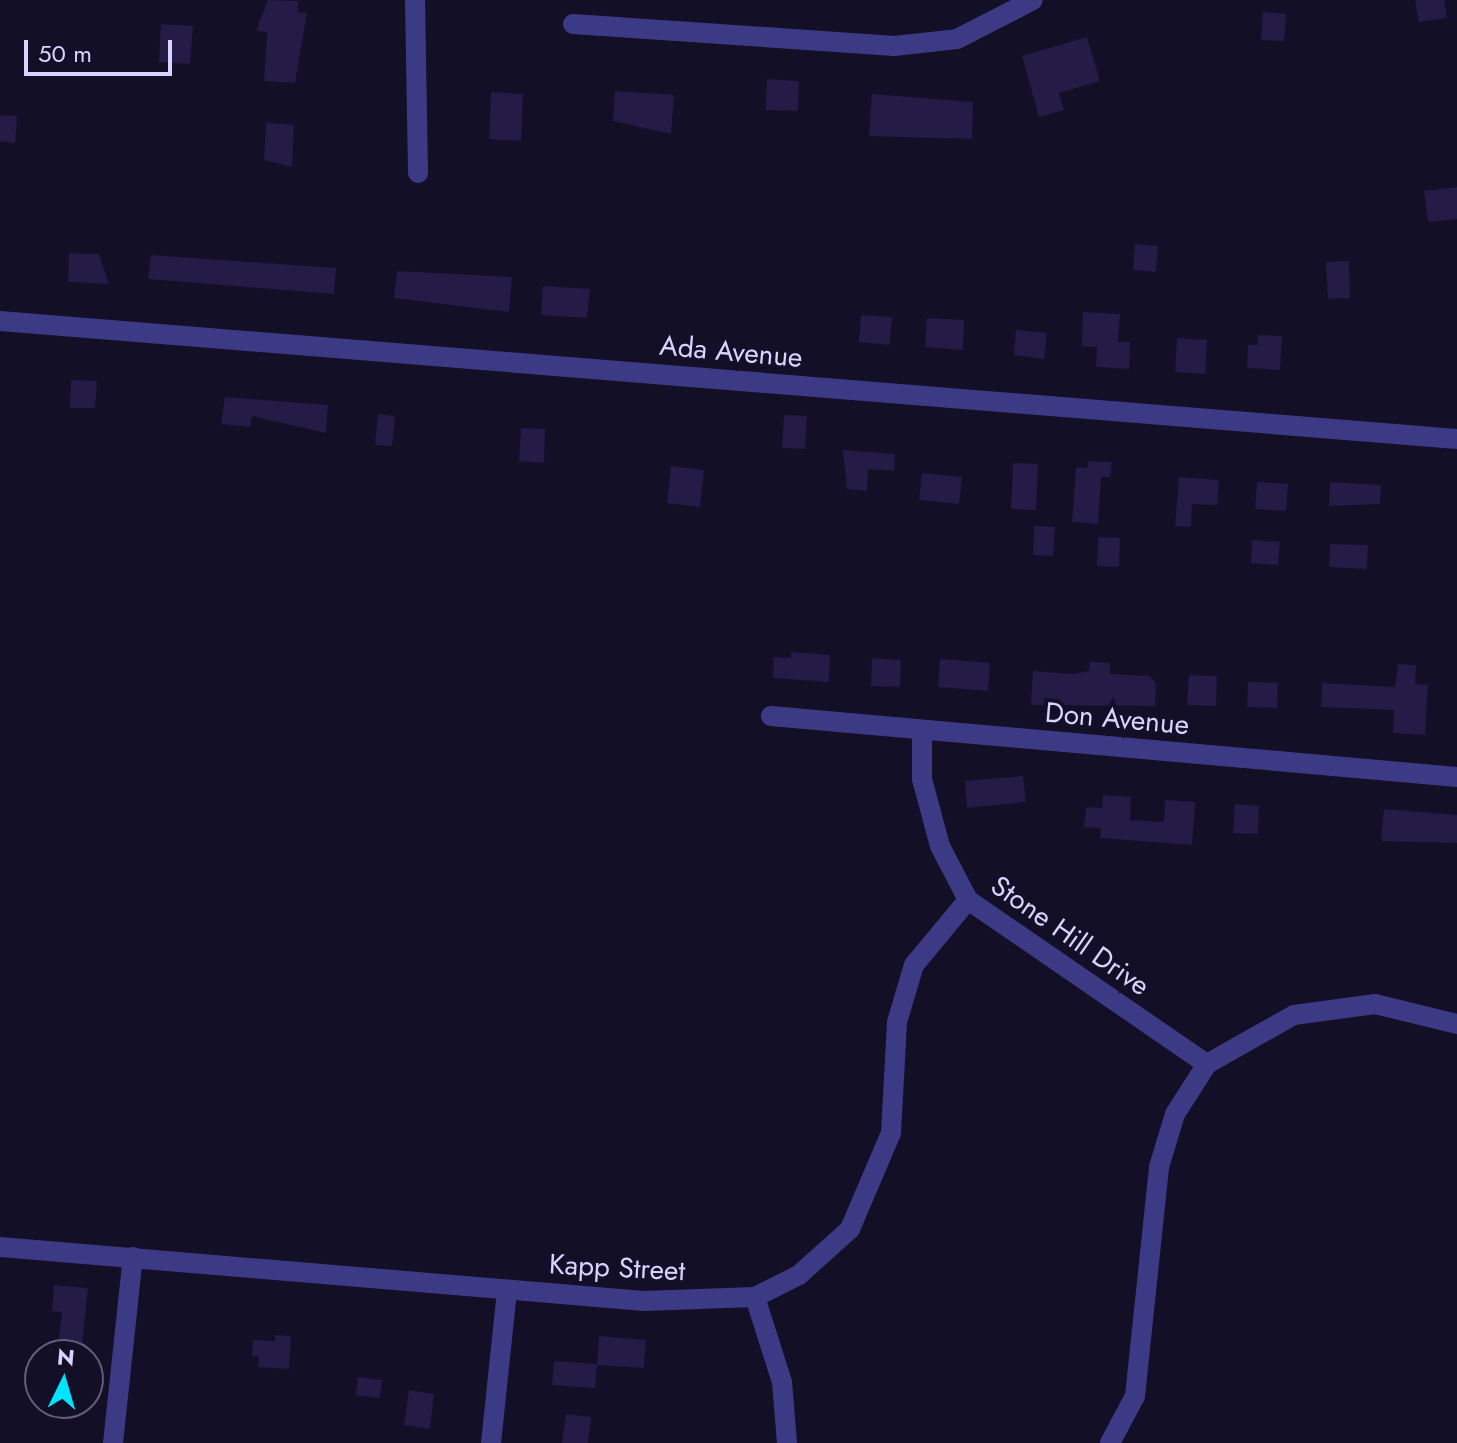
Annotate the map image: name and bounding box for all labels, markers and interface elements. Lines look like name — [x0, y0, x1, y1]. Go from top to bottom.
scale bar — [28, 24, 176, 74]
text: 50 m — [38, 36, 92, 71]
street label: Ada Avenue — [658, 329, 804, 375]
street label: Don Avenue — [1043, 696, 1191, 742]
street label: Stone Hill Drive — [984, 869, 1156, 1003]
street label: Kapp Street — [548, 1248, 686, 1288]
north arrow — [24, 1339, 104, 1419]
text: N — [56, 1340, 76, 1374]

